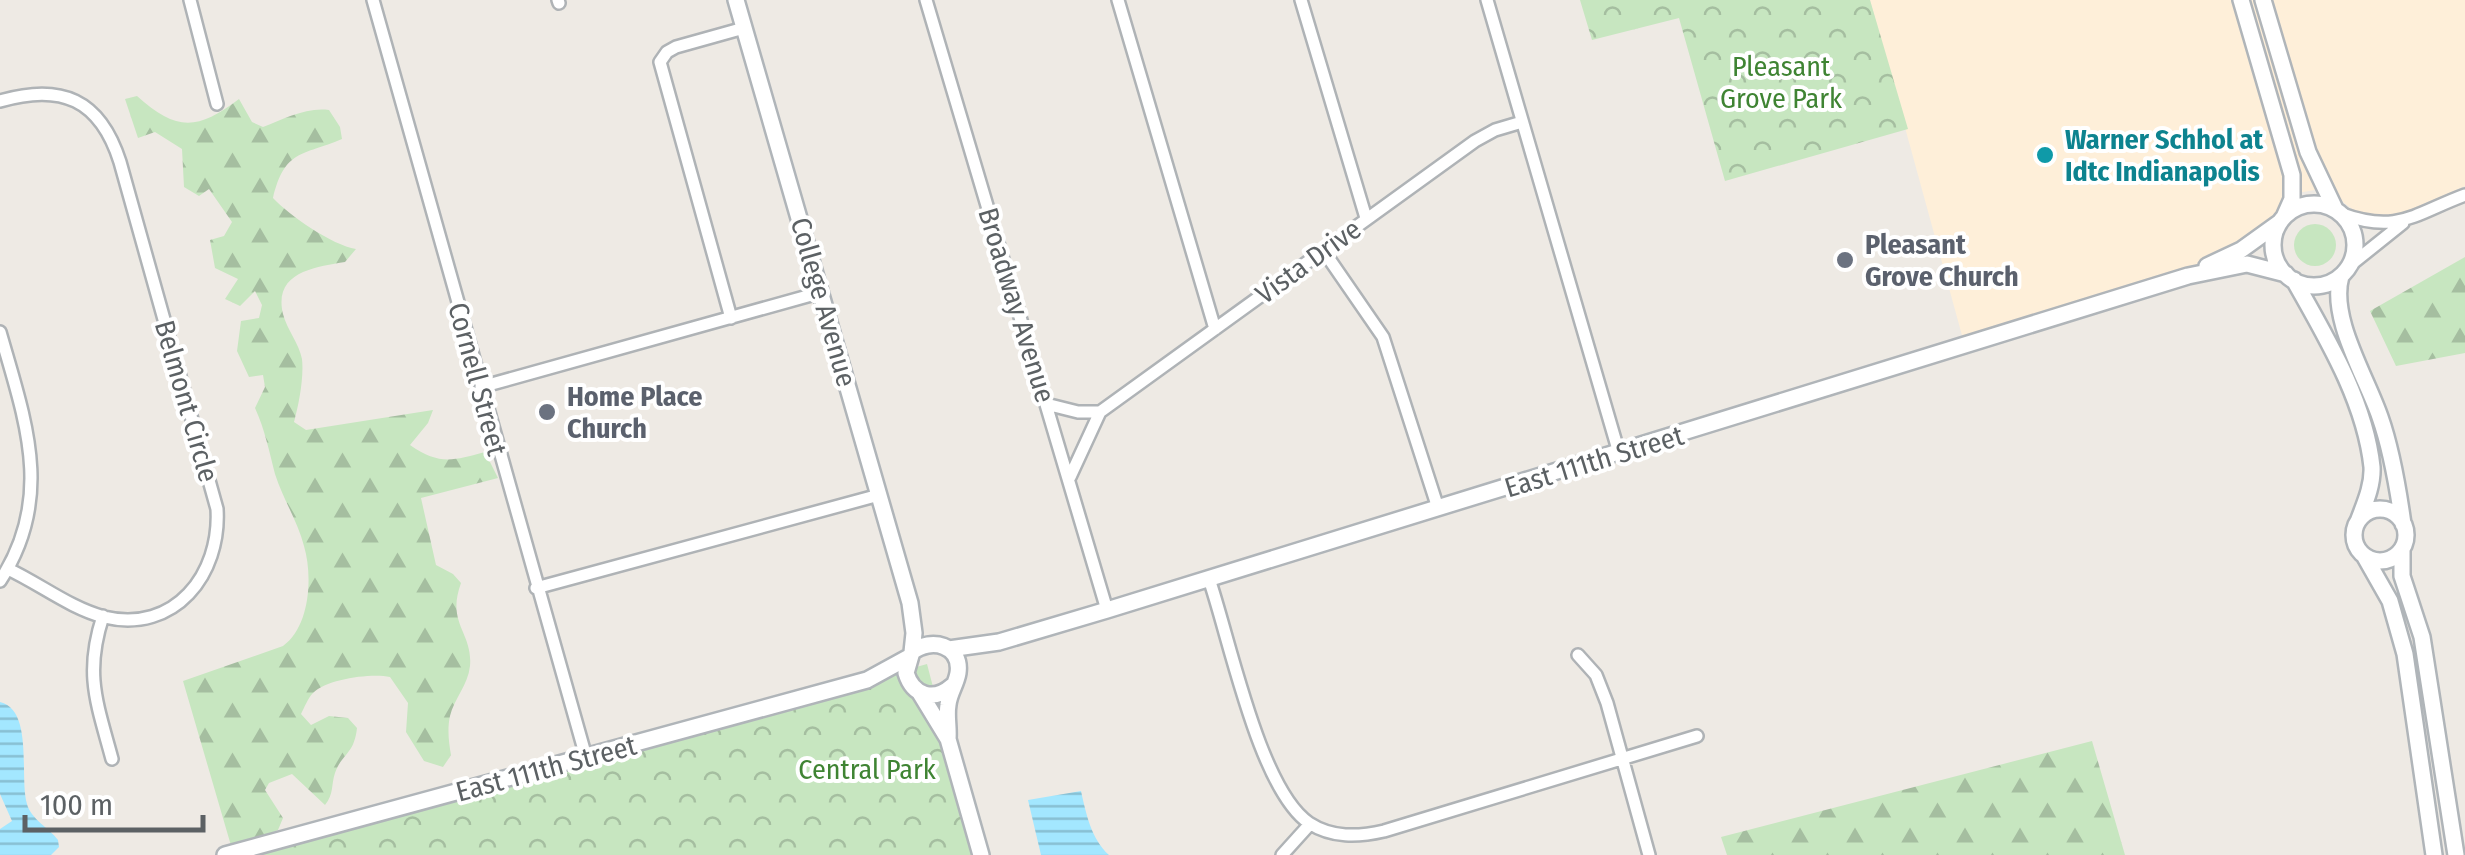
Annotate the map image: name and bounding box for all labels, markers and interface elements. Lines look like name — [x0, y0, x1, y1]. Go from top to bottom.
park label: Pleasant Grove Park — [1720, 50, 1843, 115]
place label: Warner Schhol at Idtc Indianapolis — [2065, 123, 2264, 188]
marker: Warner Schhol at Idtc Indianapolis — [2034, 144, 2056, 166]
street label: Broadway Avenue — [971, 204, 1062, 407]
street label: Vista Drive — [1249, 212, 1367, 311]
street label: College Avenue — [784, 214, 863, 390]
place label: Pleasant Grove Church — [1865, 228, 2019, 293]
marker: Pleasant Grove Church — [1834, 249, 1856, 271]
street label: Cornell Street — [441, 299, 514, 460]
street label: Belmont Circle — [148, 316, 225, 486]
place label: Home Place Church — [567, 380, 702, 445]
marker: Home Place Church — [536, 401, 558, 423]
street label: East 111th Street — [1501, 418, 1688, 504]
street label: East 111th Street — [452, 728, 641, 808]
park label: Central Park — [798, 753, 937, 786]
scale bar — [25, 770, 202, 832]
text: 100 m — [40, 787, 113, 823]

